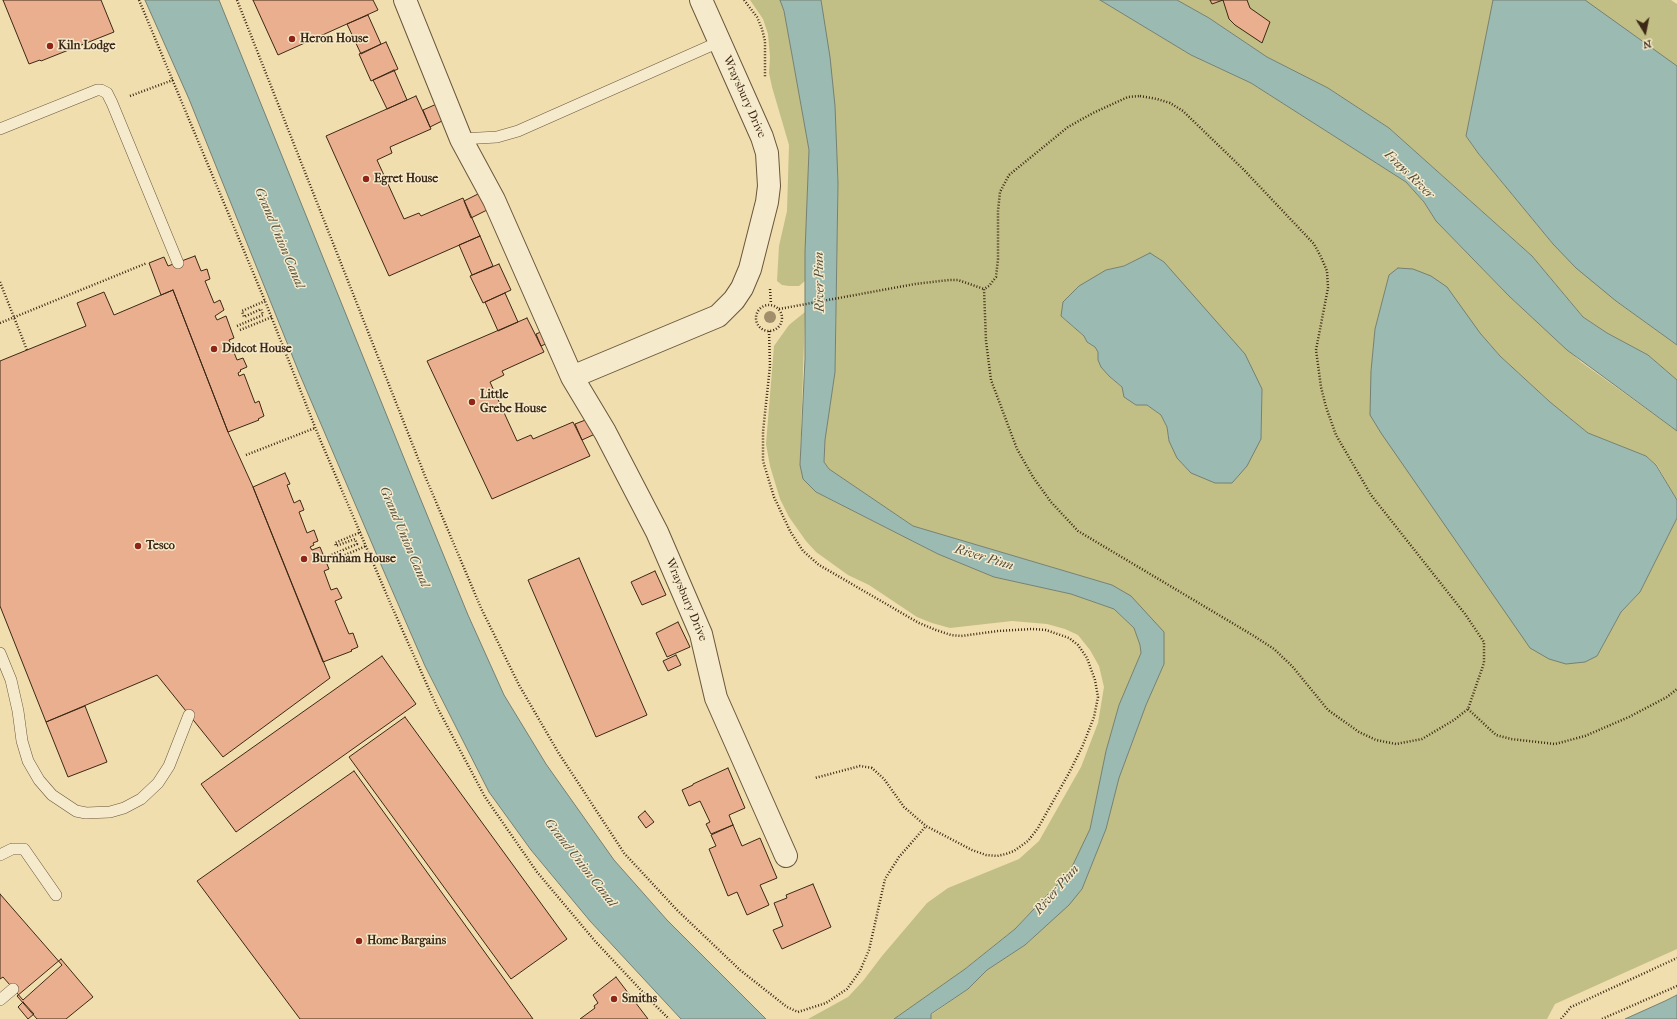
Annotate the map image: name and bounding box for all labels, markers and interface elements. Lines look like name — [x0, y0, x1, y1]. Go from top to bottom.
north arrow — [1625, 12, 1665, 52]
place label: Heron House — [300, 32, 368, 46]
marker: Heron House — [287, 34, 297, 44]
text: N — [1642, 37, 1652, 51]
place label: Kiln Lodge — [58, 39, 115, 53]
marker: Kiln Lodge — [45, 41, 55, 51]
street label: Wraysbury Drive — [719, 54, 769, 140]
water label: Frays River — [1381, 147, 1437, 203]
place label: Egret House — [374, 172, 438, 186]
marker: Egret House — [361, 174, 371, 184]
water label: Grand Union Canal — [251, 185, 307, 291]
water label: River Pinn — [812, 252, 828, 312]
place label: Didcot House — [222, 342, 292, 356]
marker: Didcot House — [209, 344, 219, 354]
place label: Little Grebe House — [480, 388, 547, 416]
marker: Little Grebe House — [467, 397, 477, 407]
water label: Grand Union Canal — [376, 484, 432, 590]
place label: Tesco — [146, 539, 175, 553]
marker: Tesco — [133, 541, 143, 551]
water label: River Pinn — [953, 542, 1015, 574]
place label: Burnham House — [312, 552, 396, 566]
marker: Burnham House — [299, 554, 309, 564]
street label: Wraysbury Drive — [662, 556, 710, 644]
water label: Grand Union Canal — [541, 816, 619, 910]
water label: River Pinn — [1031, 862, 1083, 918]
place label: Home Bargains — [367, 934, 446, 948]
marker: Home Bargains — [354, 936, 364, 946]
place label: Smiths — [622, 992, 657, 1006]
marker: Smiths — [609, 994, 619, 1004]

